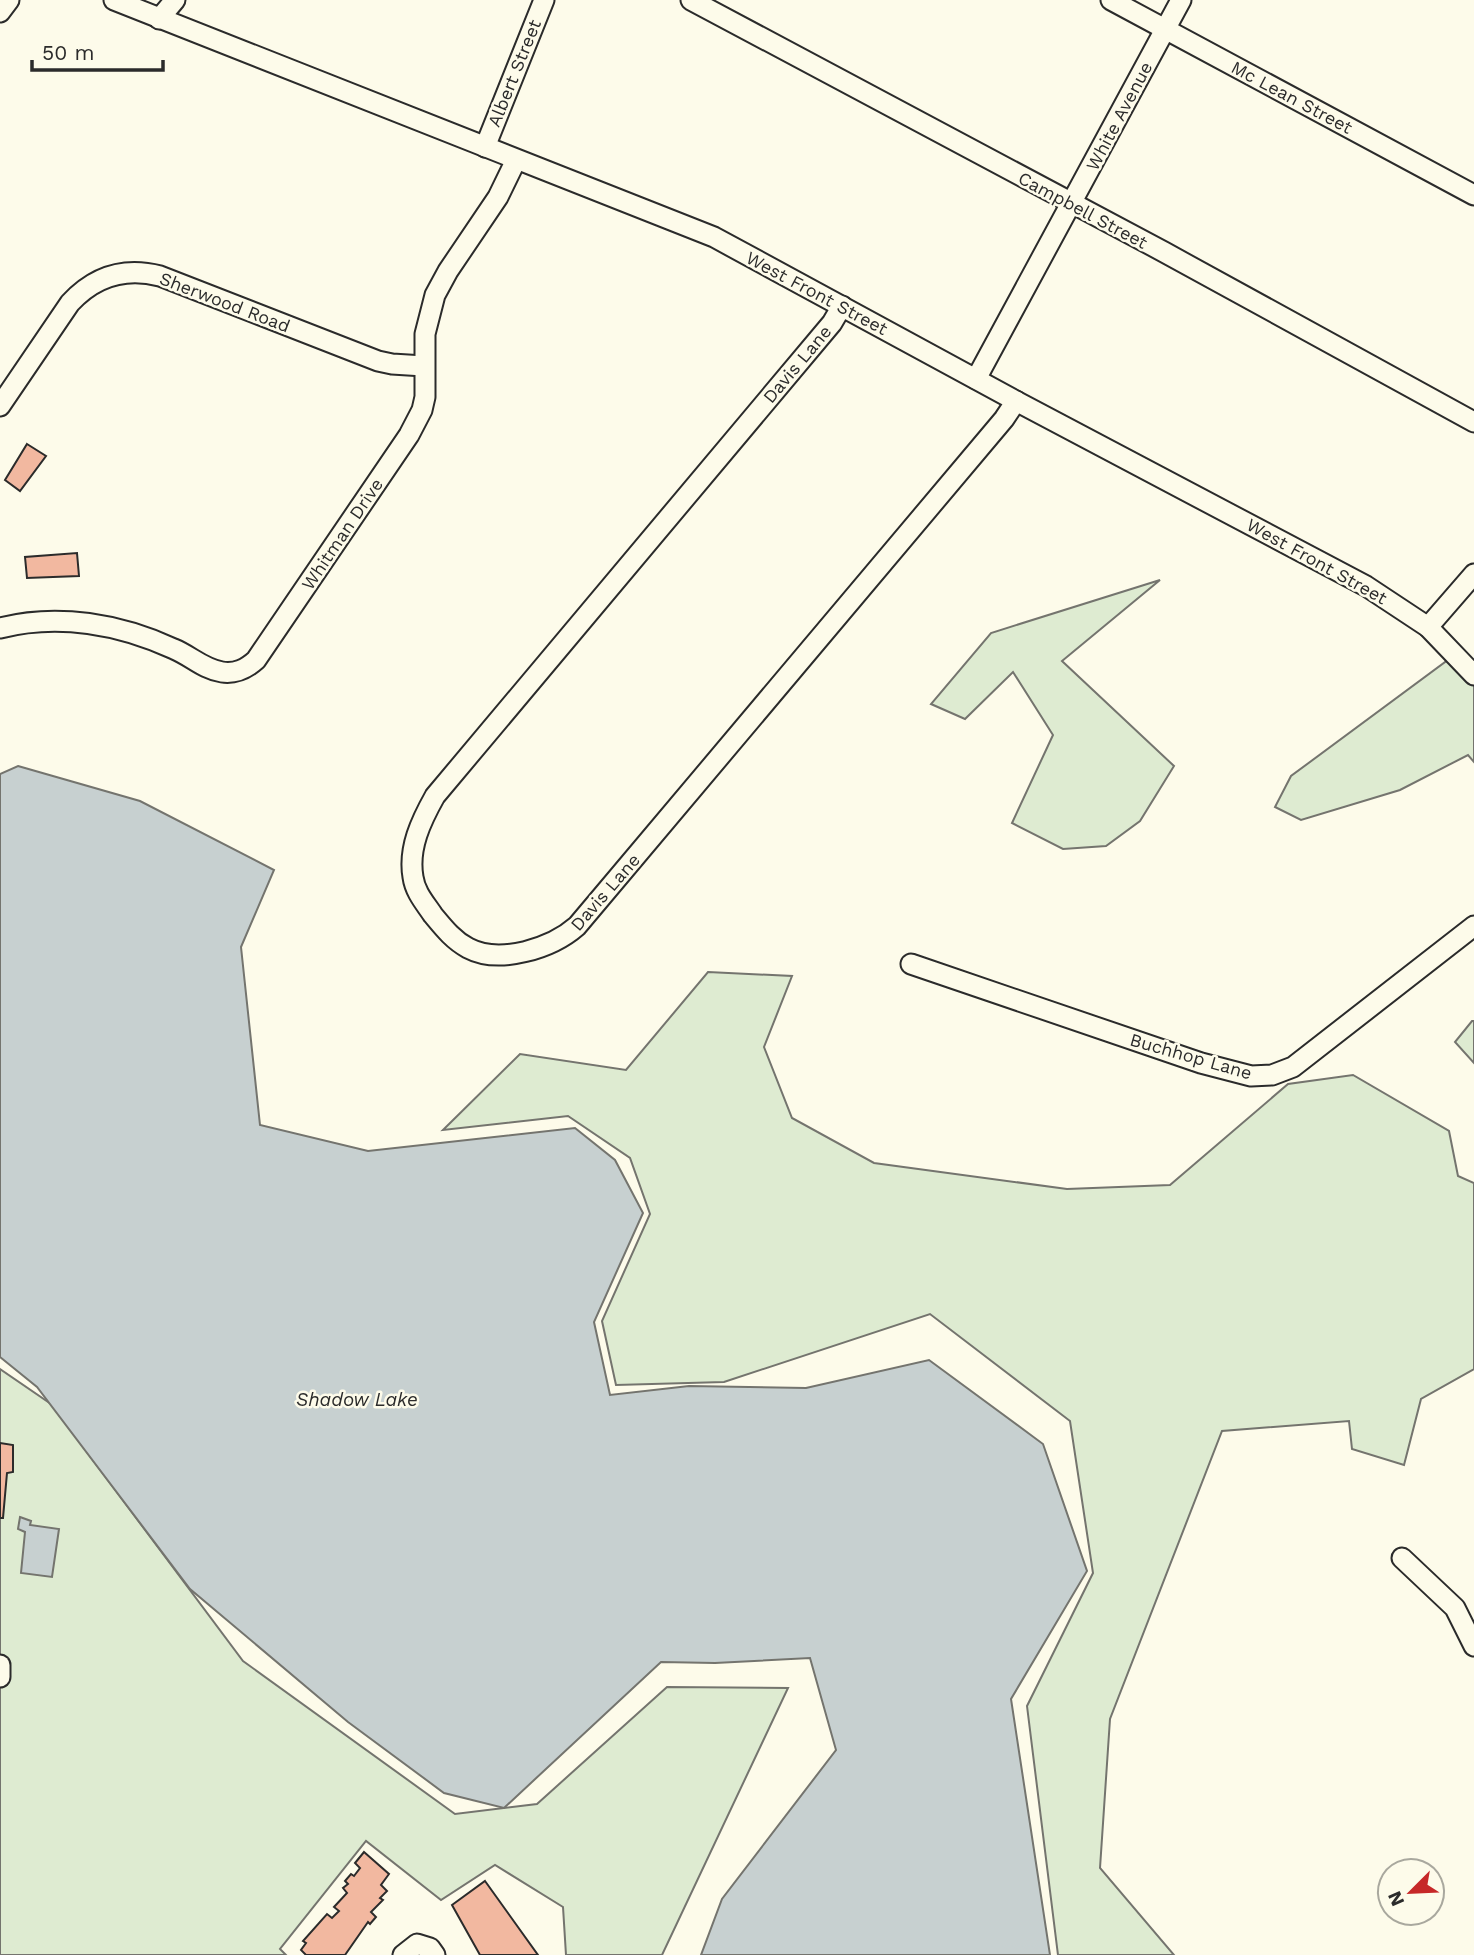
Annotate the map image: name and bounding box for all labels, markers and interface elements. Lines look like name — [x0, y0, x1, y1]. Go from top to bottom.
street label: Albert Street — [483, 16, 545, 130]
scale bar — [32, 28, 163, 72]
text: 50 m — [42, 40, 94, 65]
street label: Mc Lean Street — [1228, 56, 1356, 138]
street label: White Avenue — [1082, 58, 1156, 174]
street label: Campbell Street — [1015, 167, 1152, 253]
street label: West Front Street — [743, 247, 892, 339]
street label: Sherwood Road — [157, 267, 293, 337]
street label: Davis Lane — [758, 321, 836, 407]
street label: Whitman Drive — [297, 474, 387, 594]
street label: West Front Street — [1243, 514, 1391, 609]
street label: Davis Lane — [566, 849, 644, 935]
street label: Buchhop Lane — [1128, 1029, 1254, 1083]
water label: Shadow Lake — [296, 1388, 418, 1411]
north arrow — [1376, 1857, 1446, 1927]
text: N — [1383, 1888, 1409, 1910]

